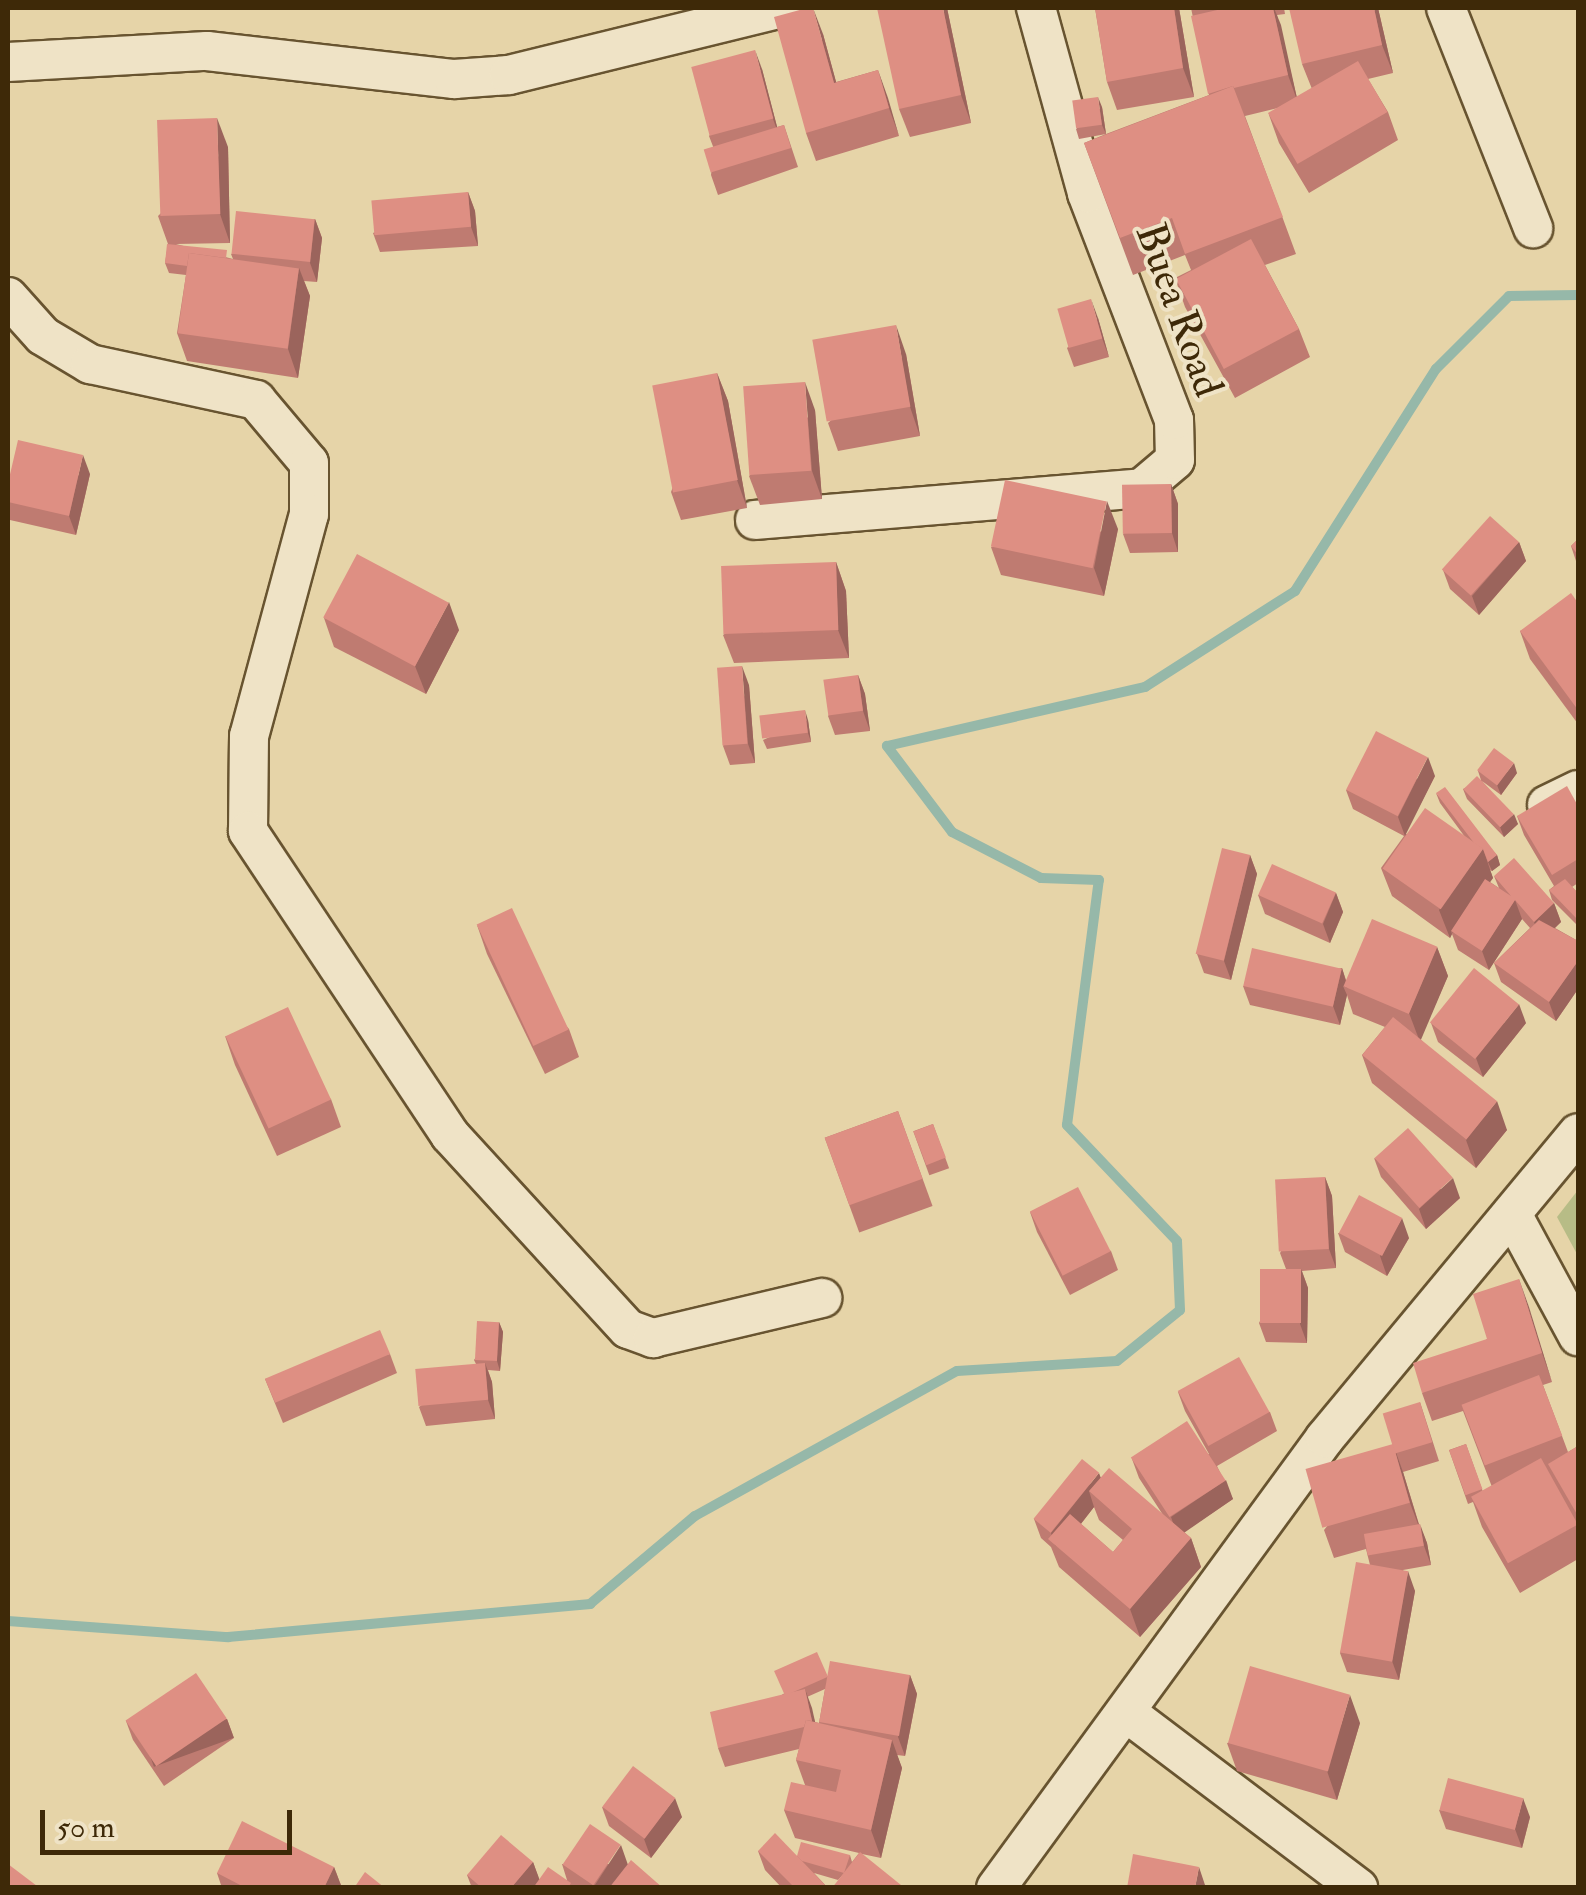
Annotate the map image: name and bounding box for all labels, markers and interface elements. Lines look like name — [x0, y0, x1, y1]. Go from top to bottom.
street label: Buea Road — [1124, 216, 1234, 404]
scale bar — [45, 1790, 298, 1852]
text: 50 m — [57, 1809, 115, 1846]

